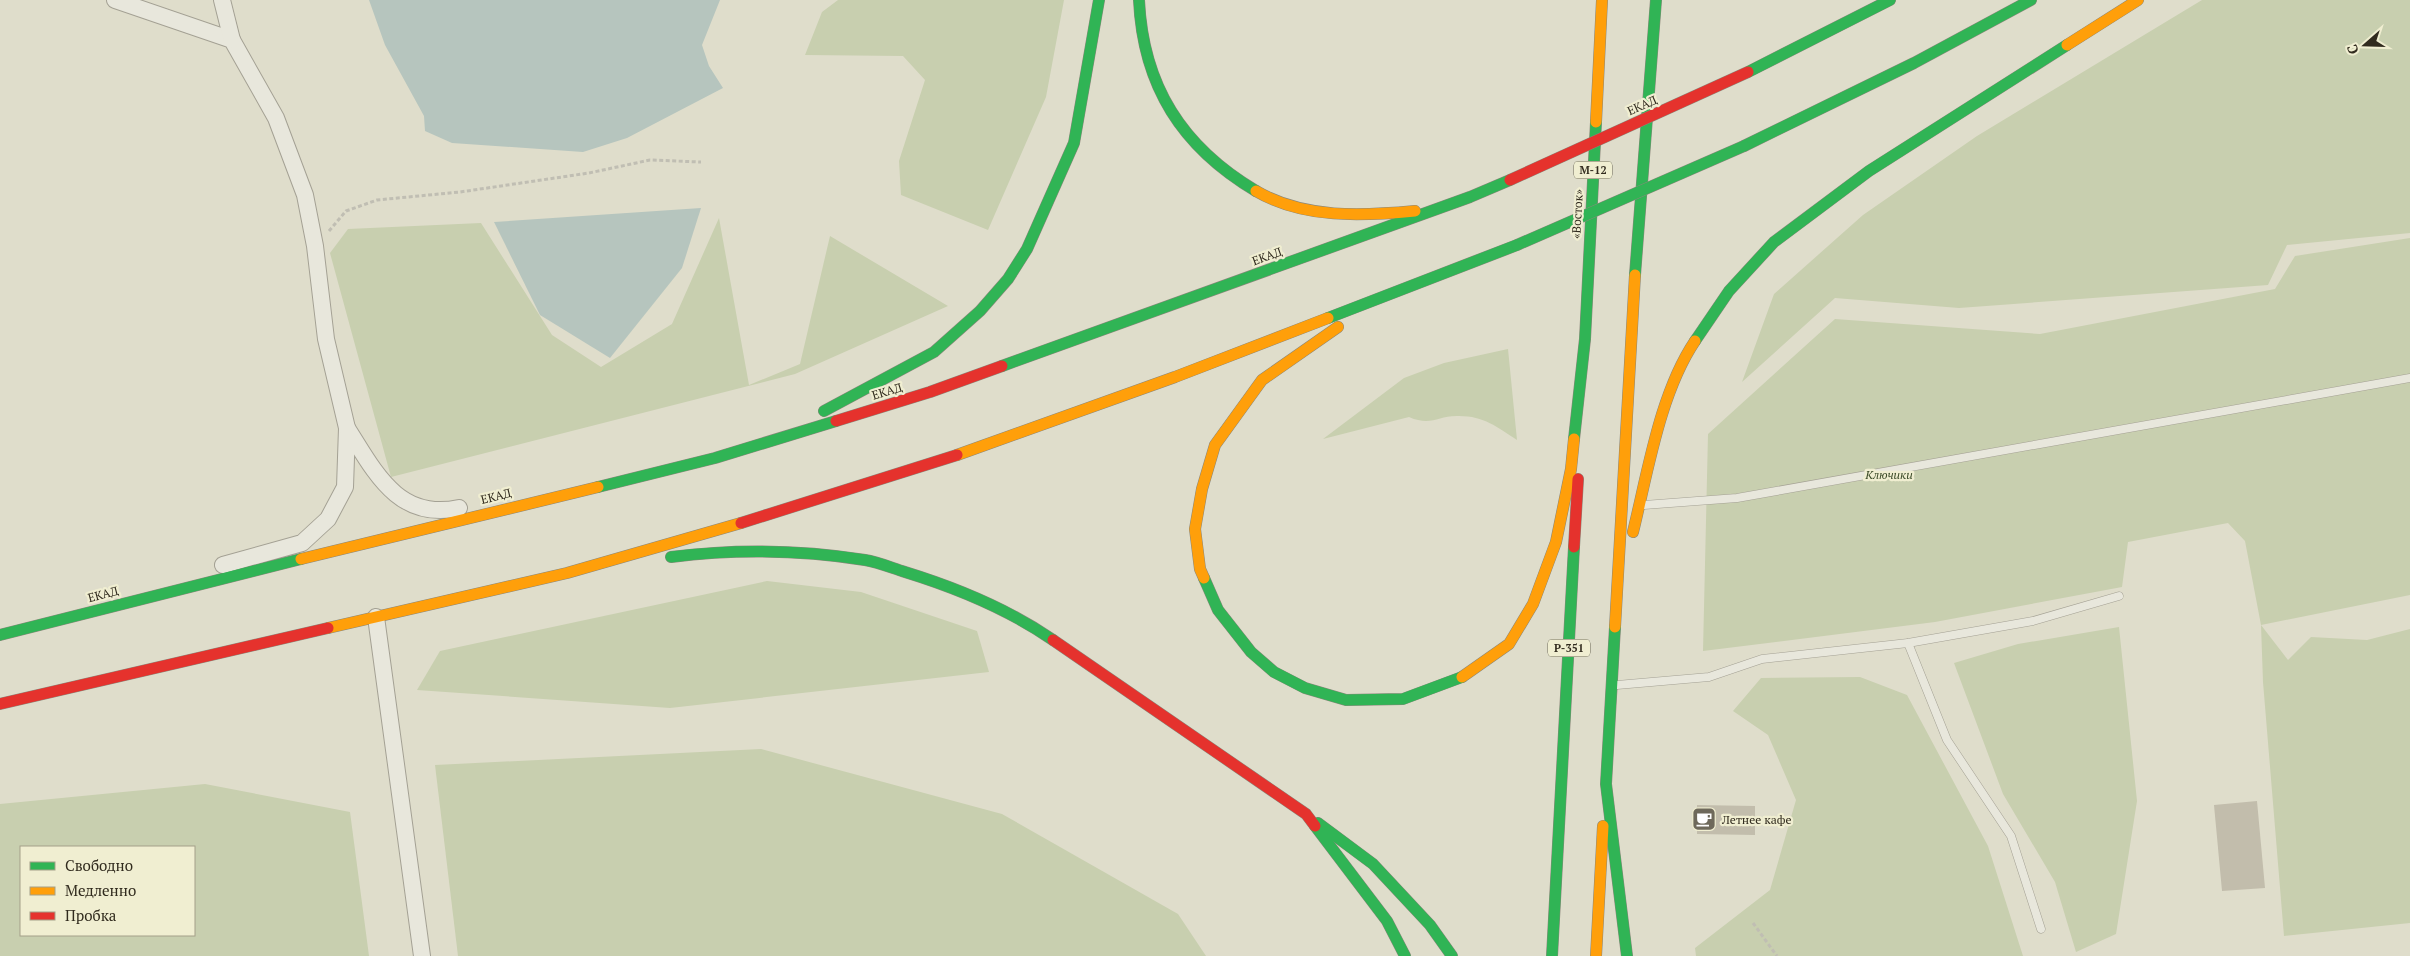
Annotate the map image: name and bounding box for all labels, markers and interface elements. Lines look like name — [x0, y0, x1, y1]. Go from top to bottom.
north arrow — [2340, 20, 2390, 70]
text: С — [2342, 42, 2363, 57]
street label: ЕКАД — [1625, 92, 1660, 118]
road number: М-12 — [1574, 162, 1612, 178]
street label: «Восток» — [1568, 188, 1586, 239]
street label: ЕКАД — [1250, 243, 1285, 268]
street label: ЕКАД — [870, 379, 905, 403]
park label: Ключики — [1864, 467, 1913, 482]
street label: ЕКАД — [479, 485, 514, 507]
street label: ЕКАД — [86, 583, 121, 605]
road number: Р-351 — [1548, 640, 1590, 656]
cafe icon: Летнее кафе — [1691, 806, 1717, 832]
place label: Летнее кафе — [1721, 812, 1791, 827]
legend — [20, 846, 195, 936]
text: Свободно — [65, 855, 133, 875]
text: Медленно — [65, 880, 136, 900]
text: Пробка — [65, 905, 117, 925]

